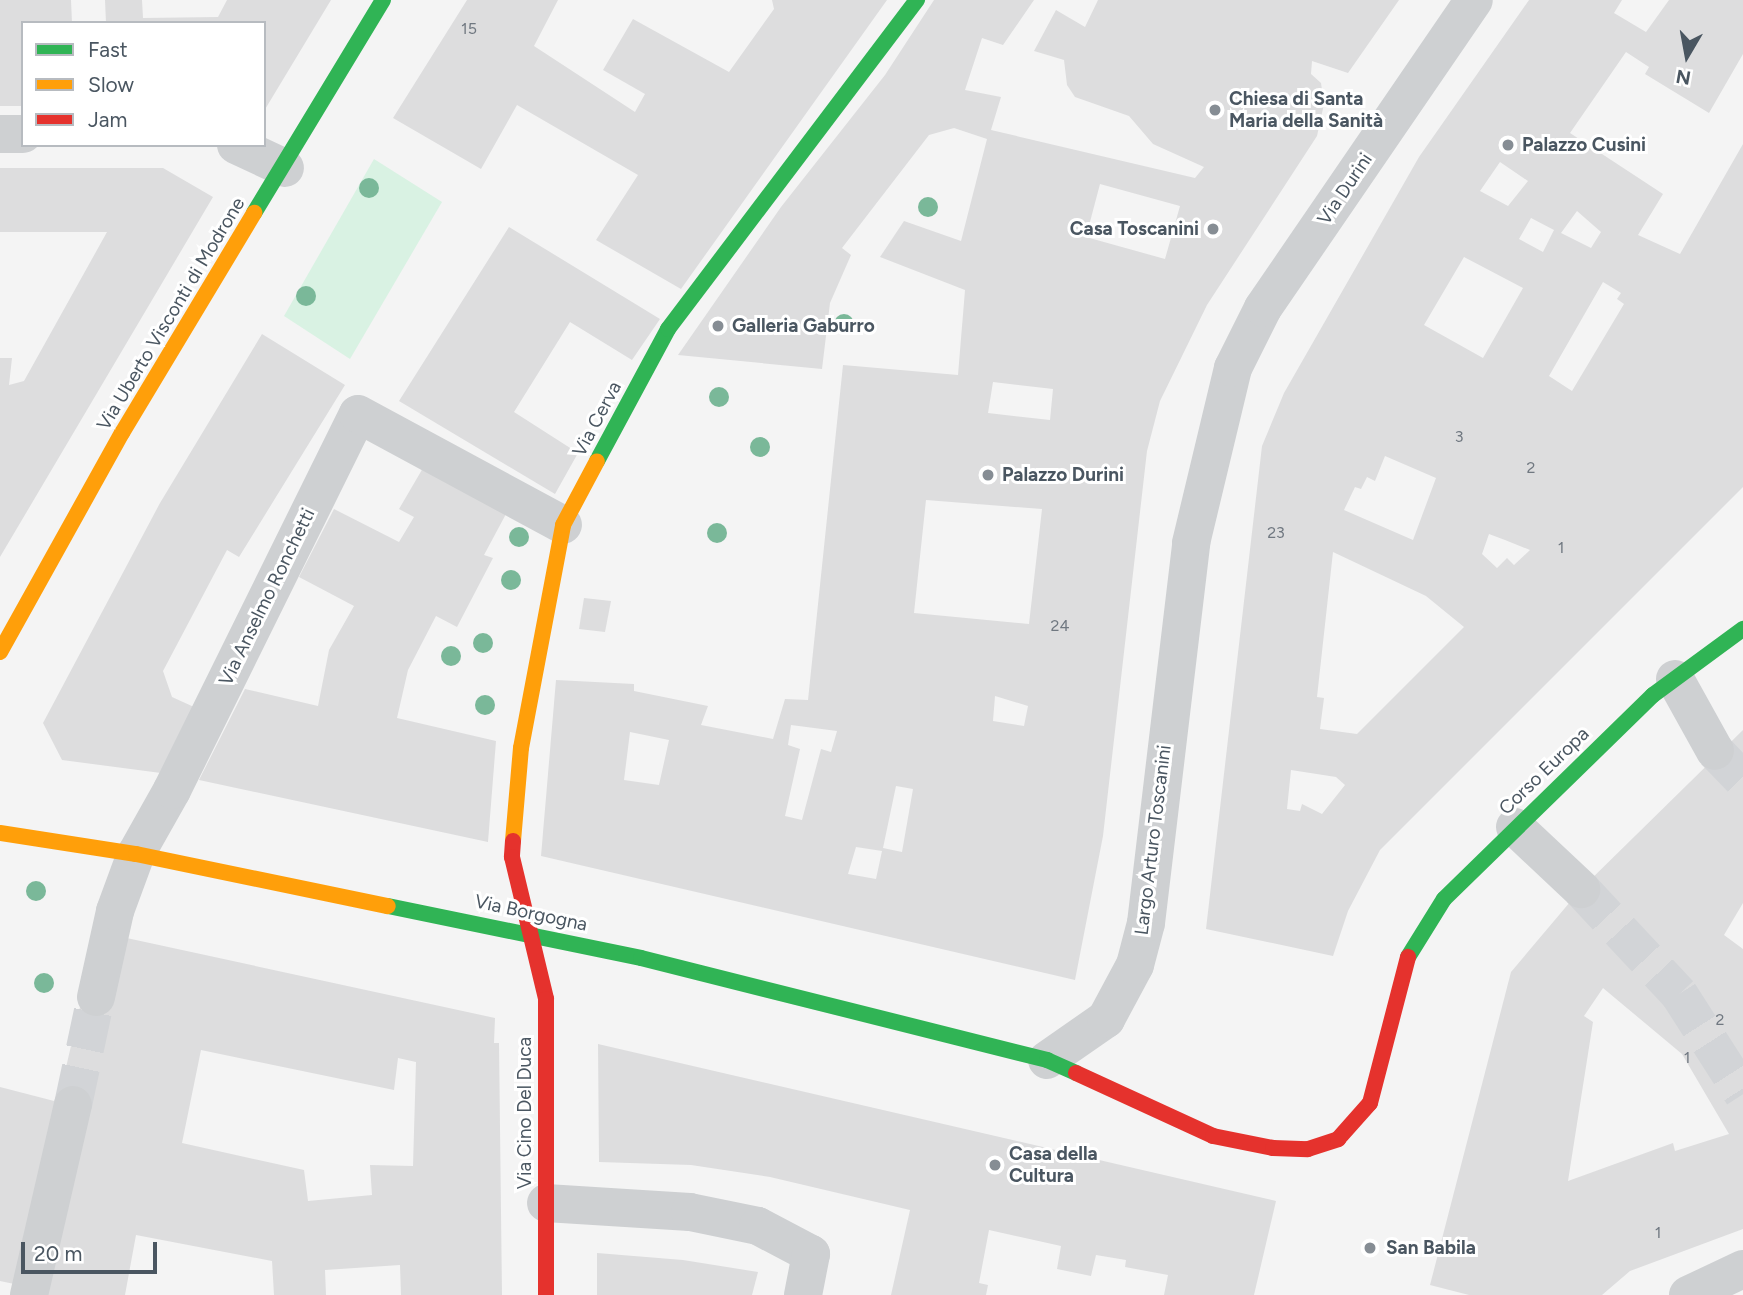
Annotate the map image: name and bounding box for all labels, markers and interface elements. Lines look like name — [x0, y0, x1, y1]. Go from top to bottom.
house number: 15 — [461, 19, 477, 39]
legend — [21, 21, 266, 147]
north arrow — [1652, 21, 1722, 91]
text: Fast — [88, 37, 128, 62]
text: N — [1674, 65, 1692, 90]
text: Slow — [88, 72, 134, 97]
place label: Chiesa di Santa Maria della Sanità — [1229, 88, 1383, 132]
marker: Chiesa di Santa Maria della Sanità — [1207, 102, 1223, 118]
text: Jam — [88, 107, 127, 132]
place label: Palazzo Cusini — [1522, 134, 1646, 156]
marker: Palazzo Cusini — [1500, 137, 1516, 153]
street label: Via Durini — [1313, 149, 1377, 229]
street label: Via Uberto Visconti di Modrone — [92, 193, 250, 435]
place label: Casa Toscanini — [1070, 218, 1199, 240]
marker: Casa Toscanini — [1205, 221, 1221, 237]
place label: Galleria Gaburro — [732, 315, 875, 337]
marker: Galleria Gaburro — [710, 318, 726, 334]
street label: Via Cerva — [568, 378, 626, 460]
house number: 3 — [1455, 427, 1463, 447]
house number: 2 — [1527, 458, 1535, 478]
place label: Palazzo Durini — [1002, 464, 1124, 486]
marker: Palazzo Durini — [980, 467, 996, 483]
street label: Via Anselmo Ronchetti — [214, 505, 320, 689]
house number: 23 — [1267, 523, 1285, 543]
house number: 1 — [1558, 538, 1564, 558]
house number: 24 — [1051, 616, 1069, 636]
street label: Corso Europa — [1494, 723, 1594, 819]
street label: Largo Arturo Toscanini — [1130, 744, 1176, 936]
street label: Via Borgogna — [473, 890, 589, 936]
house number: 2 — [1716, 1010, 1724, 1030]
street label: Via Cino Del Duca — [514, 1037, 536, 1189]
house number: 1 — [1684, 1048, 1690, 1068]
place label: Casa della Cultura — [1009, 1143, 1098, 1187]
marker: Casa della Cultura — [987, 1157, 1003, 1173]
house number: 1 — [1655, 1223, 1661, 1243]
scale bar — [24, 1228, 161, 1272]
place label: San Babila — [1386, 1237, 1476, 1259]
marker: San Babila — [1360, 1238, 1380, 1258]
text: 20 m — [34, 1241, 82, 1266]

